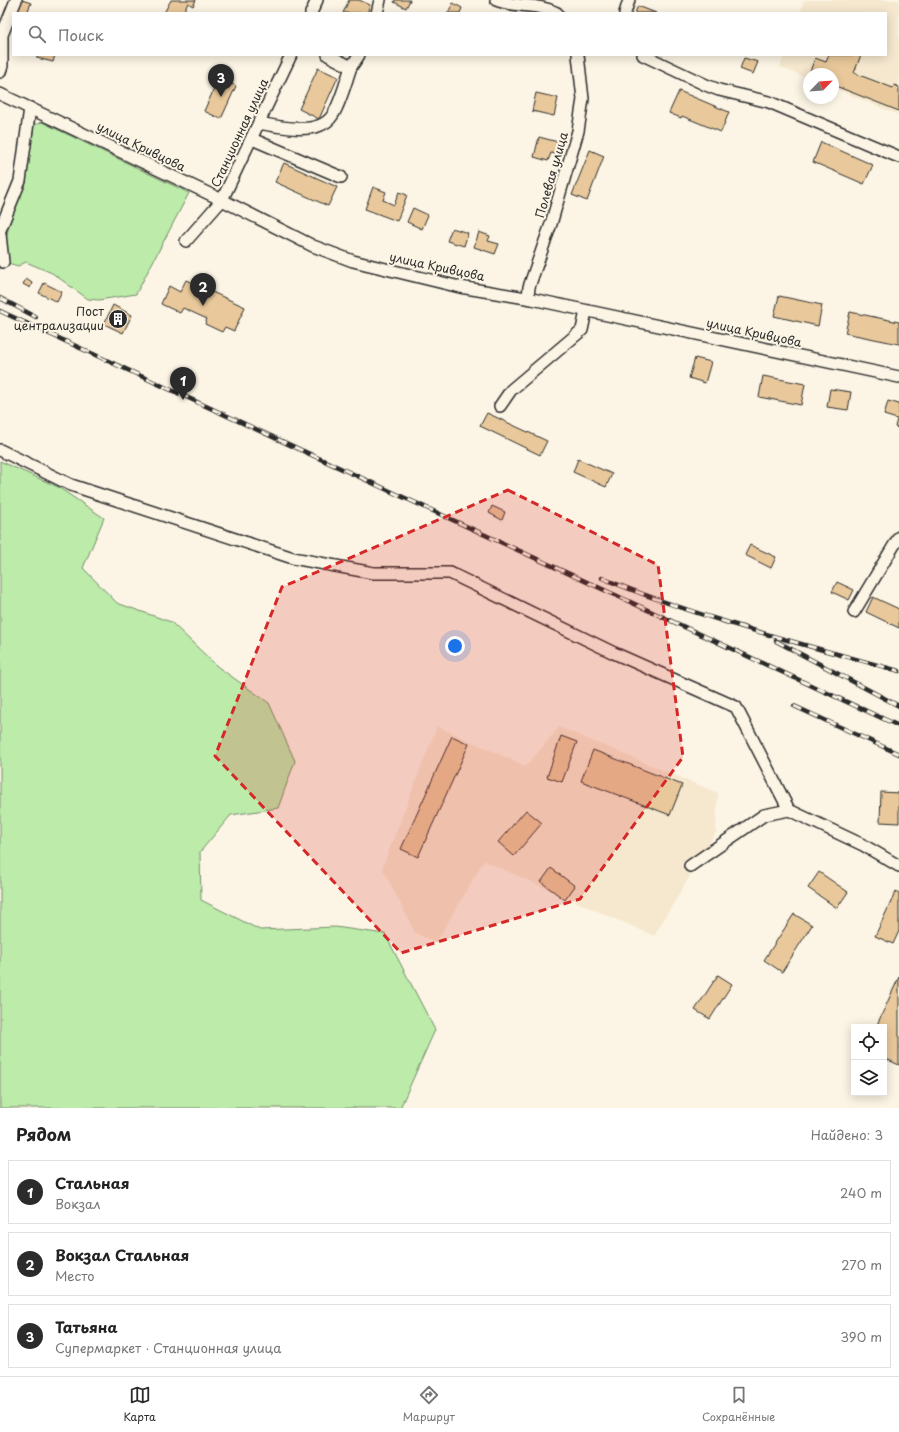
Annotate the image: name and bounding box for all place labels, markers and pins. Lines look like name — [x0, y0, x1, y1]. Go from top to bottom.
pin: 3 — [208, 64, 234, 97]
pin: 2 — [190, 273, 216, 306]
place label: Пост централизации — [14, 302, 104, 334]
building icon: Пост централизации — [107, 308, 129, 330]
pin: 1 — [170, 367, 196, 400]

